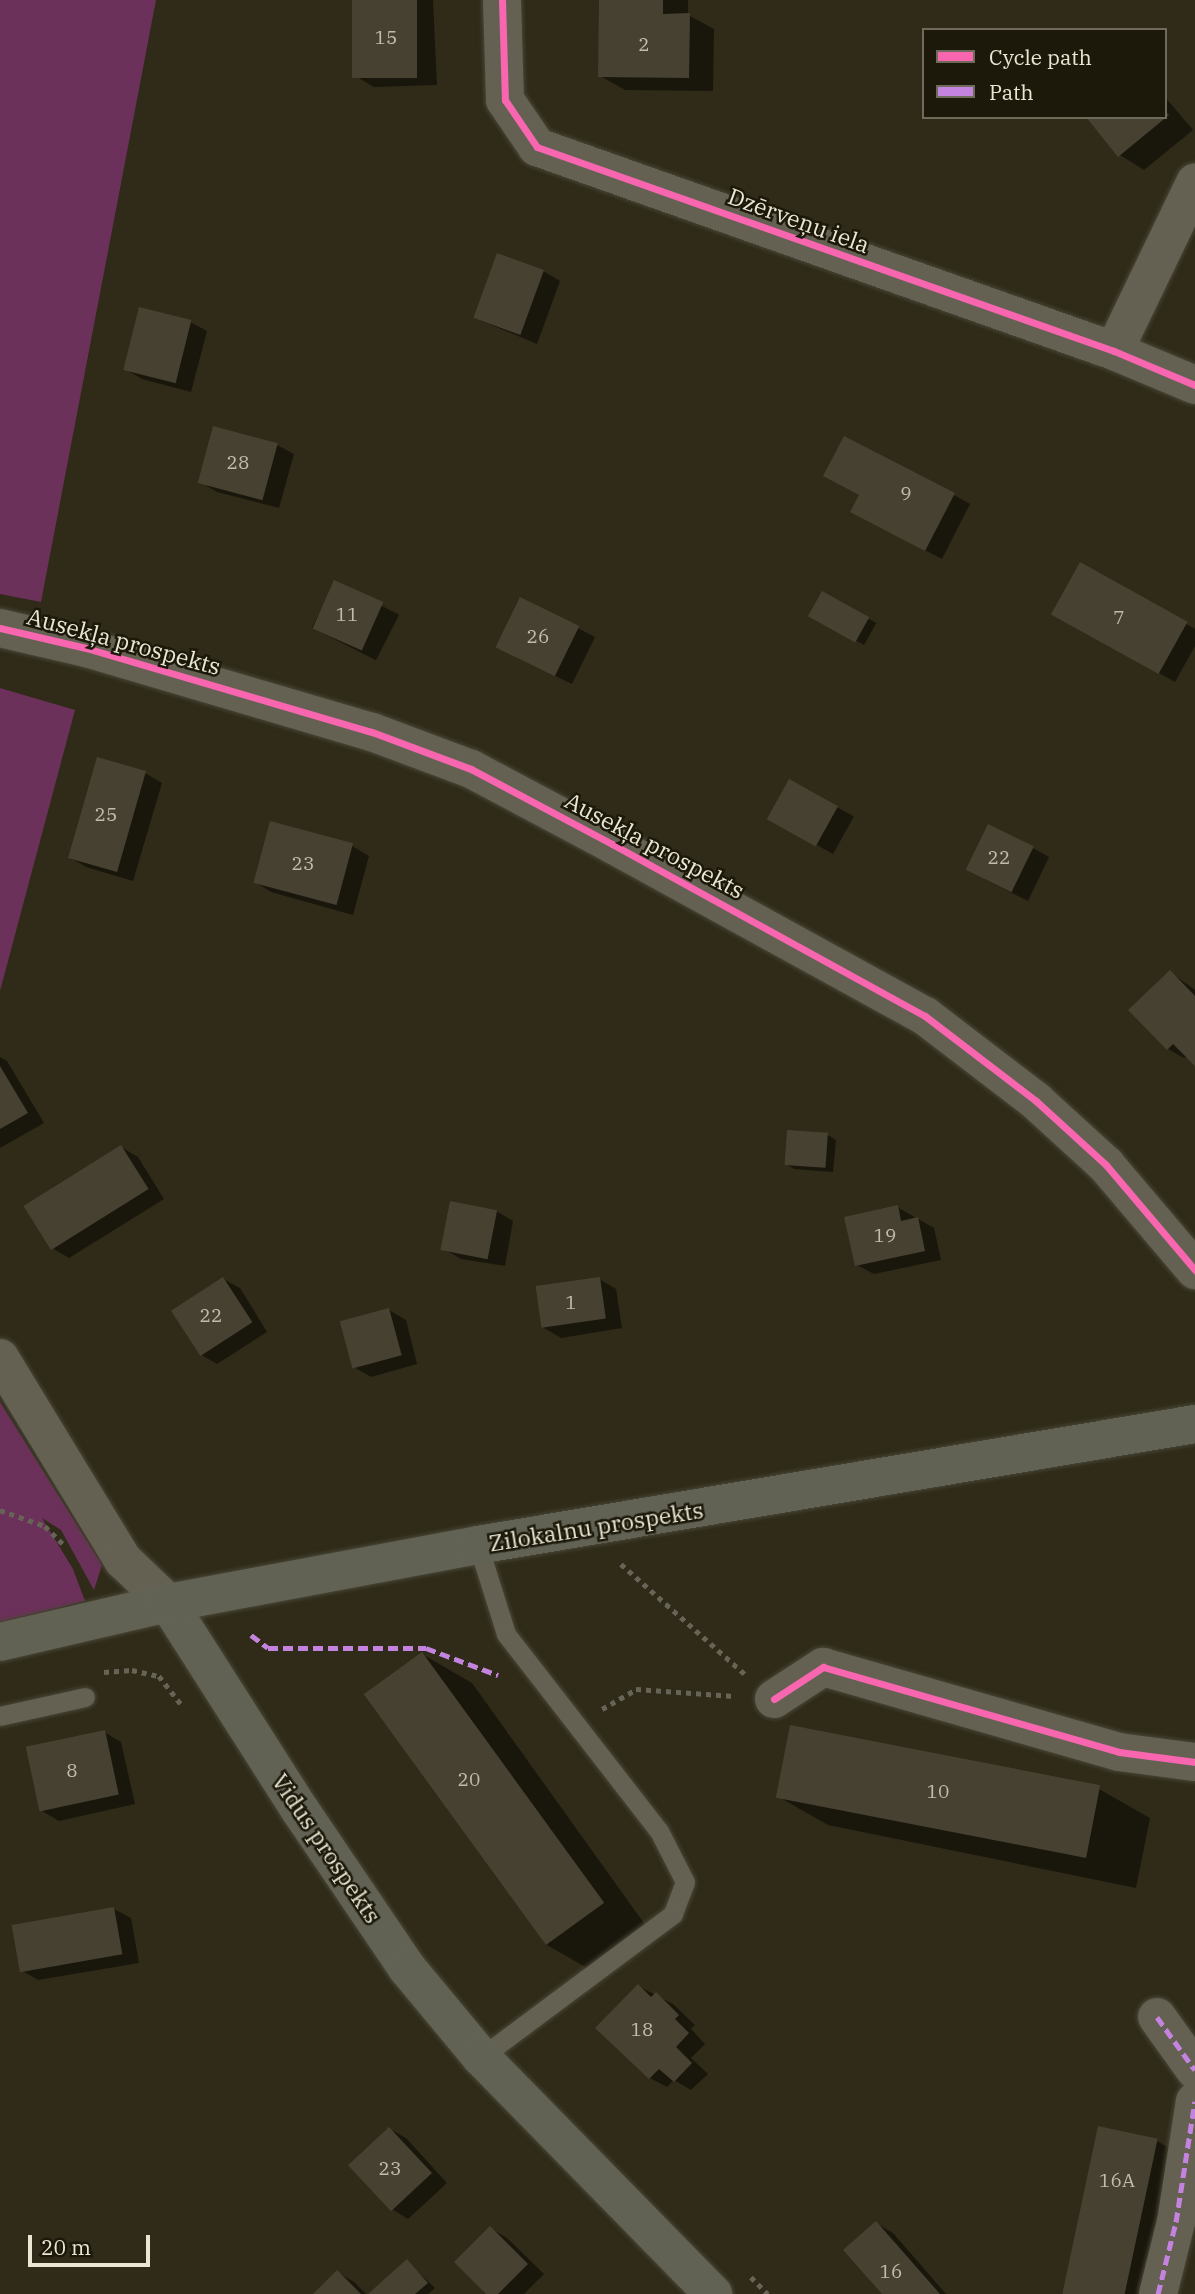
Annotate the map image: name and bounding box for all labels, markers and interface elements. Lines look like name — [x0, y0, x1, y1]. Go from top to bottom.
house number: 15 — [375, 27, 397, 49]
legend — [922, 28, 1167, 119]
house number: 2 — [638, 34, 650, 56]
text: Cycle path — [989, 43, 1092, 71]
text: Path — [989, 78, 1034, 106]
street label: Dzērveņu iela — [724, 182, 874, 258]
house number: 28 — [227, 452, 249, 474]
house number: 9 — [900, 483, 912, 505]
street label: Ausekļa prospekts — [24, 602, 224, 680]
house number: 11 — [336, 604, 358, 626]
house number: 7 — [1113, 607, 1125, 629]
house number: 26 — [527, 626, 549, 648]
street label: Ausekļa prospekts — [561, 786, 749, 904]
house number: 25 — [95, 804, 117, 826]
house number: 22 — [988, 847, 1010, 869]
house number: 23 — [292, 853, 314, 875]
house number: 19 — [874, 1225, 896, 1247]
house number: 1 — [565, 1292, 577, 1314]
house number: 22 — [200, 1305, 222, 1327]
street label: Zilokalnu prospekts — [487, 1495, 705, 1557]
house number: 8 — [66, 1760, 78, 1782]
street label: Vidus prospekts — [267, 1768, 387, 1928]
house number: 20 — [458, 1769, 480, 1791]
house number: 10 — [927, 1781, 949, 1803]
house number: 18 — [631, 2019, 653, 2041]
house number: 23 — [379, 2158, 401, 2180]
house number: 16A — [1099, 2170, 1135, 2192]
scale bar — [32, 2220, 154, 2264]
text: 20 m — [41, 2233, 91, 2261]
house number: 16 — [880, 2261, 902, 2283]

